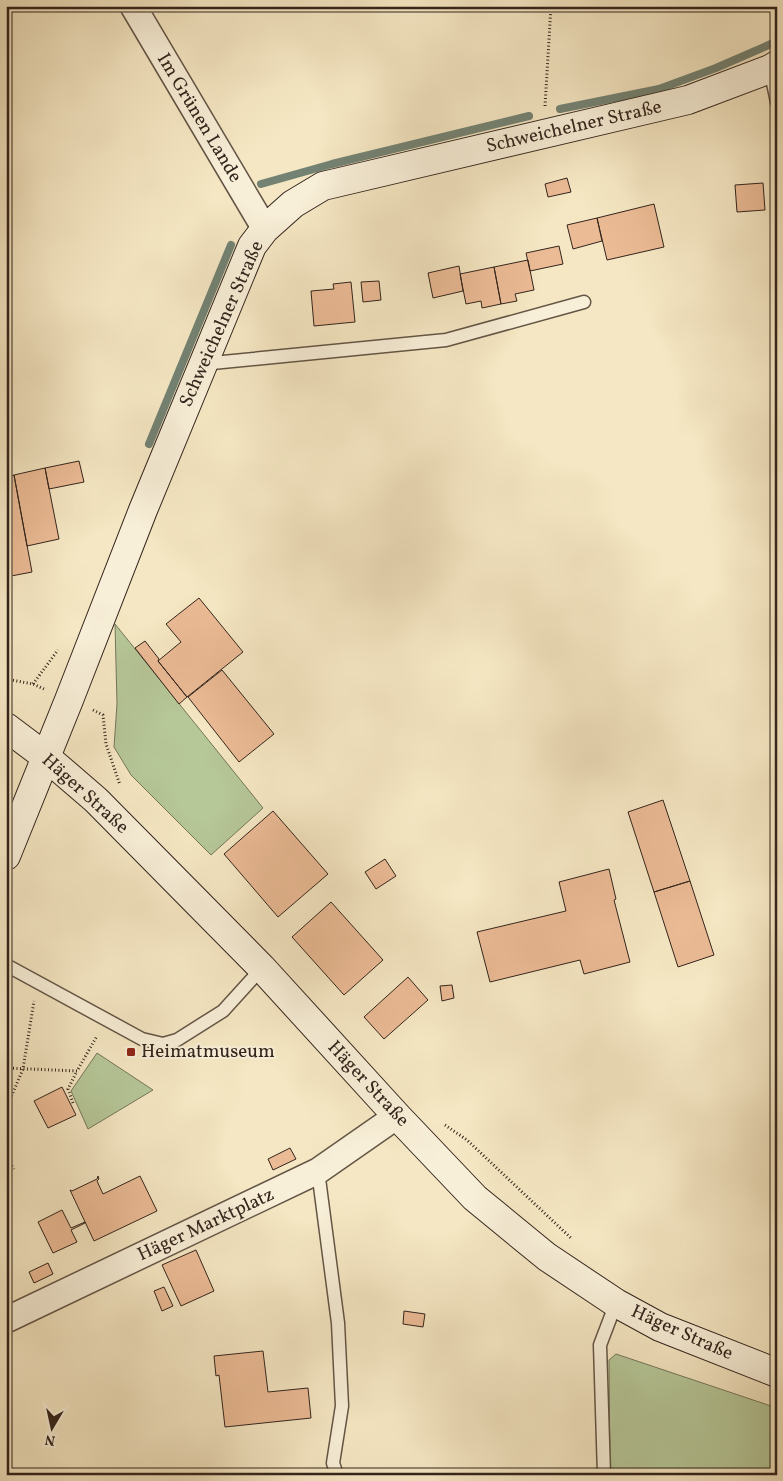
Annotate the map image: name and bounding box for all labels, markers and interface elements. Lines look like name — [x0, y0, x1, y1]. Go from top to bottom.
street label: Im Grünen Lande — [150, 48, 248, 188]
street label: Schweichelner Straße — [484, 94, 664, 160]
street label: Schweichelner Straße — [174, 237, 270, 411]
street label: Häger Straße — [36, 748, 134, 840]
street label: Häger Straße — [321, 1035, 415, 1133]
place label: Heimatmuseum — [141, 1039, 275, 1065]
marker: Heimatmuseum — [125, 1046, 137, 1058]
street label: Häger Marktplatz — [133, 1182, 279, 1268]
street label: Häger Straße — [627, 1299, 737, 1367]
north arrow — [28, 1404, 78, 1454]
text: N — [44, 1429, 57, 1450]

